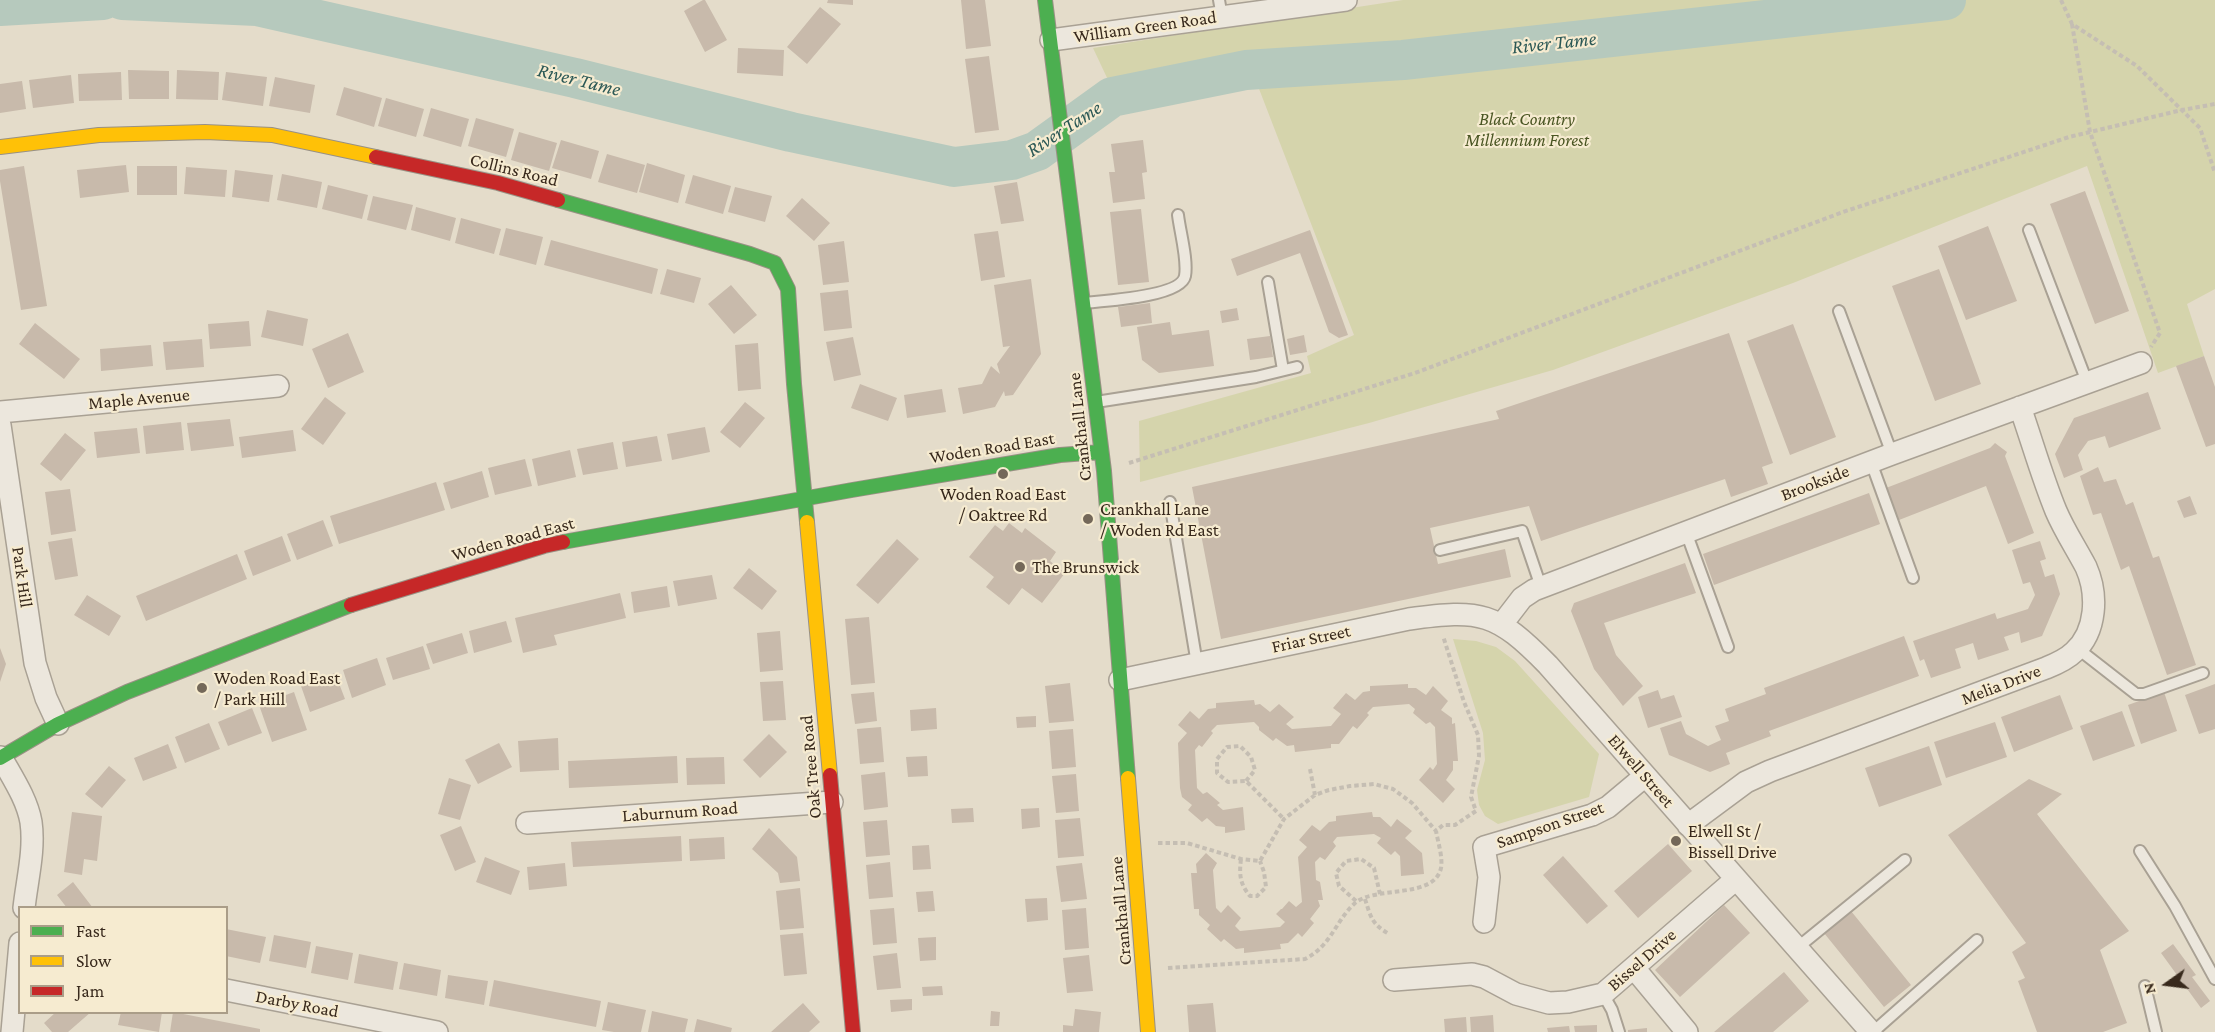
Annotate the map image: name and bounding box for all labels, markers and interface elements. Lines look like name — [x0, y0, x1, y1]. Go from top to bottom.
street label: William Green Road — [1072, 6, 1218, 48]
water label: River Tame — [1511, 27, 1597, 59]
water label: River Tame — [535, 58, 623, 102]
water label: River Tame — [1022, 96, 1106, 162]
park label: Black Country Millennium Forest — [1465, 108, 1589, 150]
street label: Collins Road — [468, 149, 560, 191]
street label: Crankhall Lane — [1064, 372, 1096, 482]
street label: Maple Avenue — [87, 384, 191, 414]
street label: Woden Road East — [928, 427, 1056, 469]
street label: Brookside — [1778, 460, 1852, 506]
marker: Woden Road East / Oaktree Rd — [996, 467, 1010, 481]
place label: Woden Road East / Oaktree Rd — [940, 483, 1066, 526]
place label: Crankhall Lane / Woden Rd East — [1100, 498, 1219, 540]
street label: Woden Road East — [449, 512, 577, 566]
marker: Crankhall Lane / Woden Rd East — [1081, 512, 1095, 526]
street label: Park Hill — [7, 545, 37, 609]
place label: The Brunswick — [1032, 556, 1139, 578]
marker: The Brunswick — [1013, 560, 1027, 574]
street label: Friar Street — [1270, 620, 1352, 658]
street label: Melia Drive — [1958, 660, 2044, 710]
place label: Woden Road East / Park Hill — [214, 667, 340, 710]
marker: Woden Road East / Park Hill — [195, 681, 209, 695]
street label: Oak Tree Road — [796, 714, 826, 820]
street label: Elwell Street — [1603, 730, 1679, 812]
street label: Laburnum Road — [621, 797, 739, 827]
street label: Sampson Street — [1494, 797, 1606, 853]
place label: Elwell St / Bissell Drive — [1688, 820, 1777, 862]
marker: Elwell St / Bissell Drive — [1669, 834, 1683, 848]
street label: Crankhall Lane — [1105, 856, 1137, 966]
legend — [18, 906, 228, 1014]
text: Fast — [76, 921, 106, 941]
street label: Bissel Drive — [1603, 924, 1681, 996]
text: Slow — [76, 951, 111, 971]
north arrow — [2137, 954, 2197, 1014]
text: Jam — [76, 981, 104, 1001]
text: N — [2139, 981, 2159, 996]
street label: Darby Road — [254, 985, 340, 1023]

